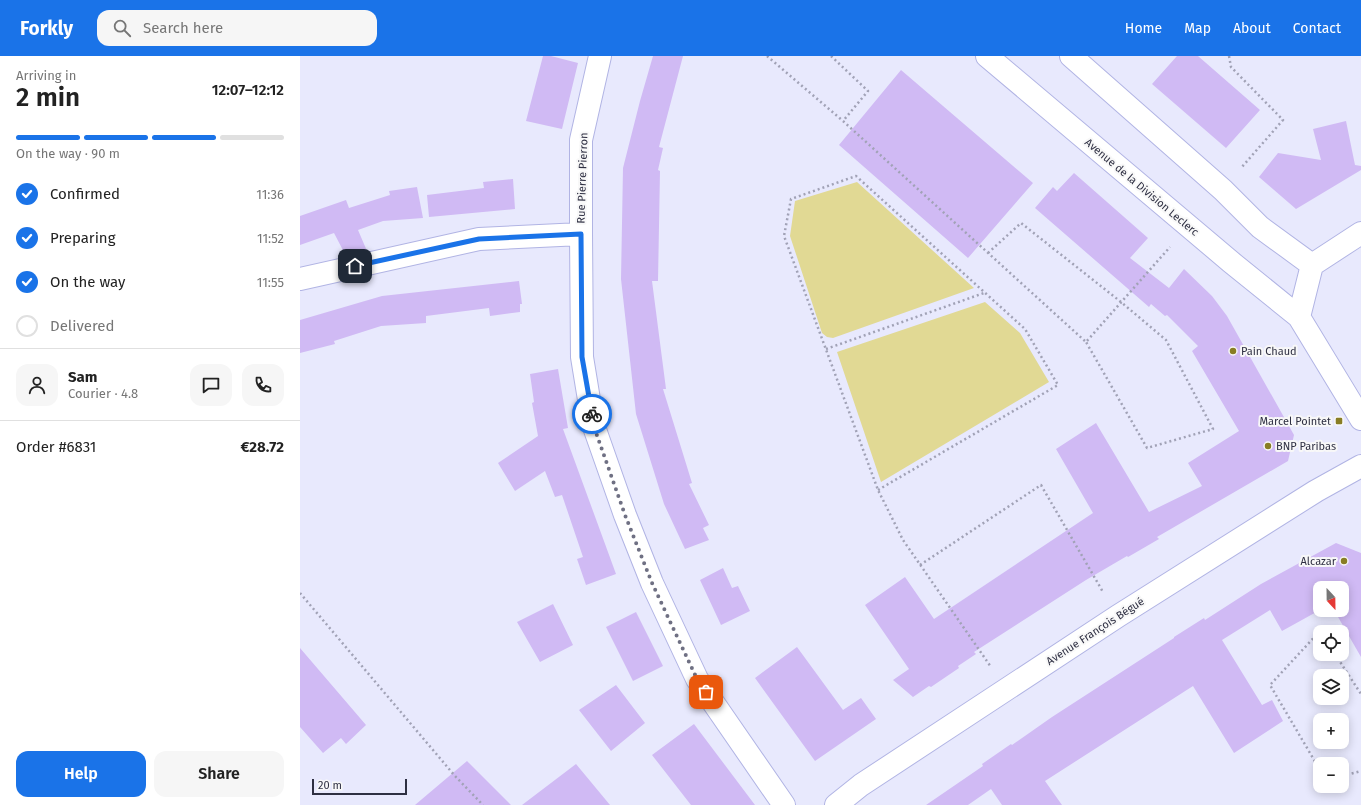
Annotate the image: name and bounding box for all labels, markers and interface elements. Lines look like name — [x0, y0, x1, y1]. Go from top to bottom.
search box — [97, 10, 377, 46]
text: Forkly — [20, 17, 73, 40]
icon: search — [111, 17, 133, 39]
text: Search here — [143, 19, 223, 37]
text: Home — [1125, 20, 1162, 37]
text: Map — [1184, 20, 1211, 37]
text: About — [1233, 20, 1271, 37]
text: Contact — [1293, 20, 1341, 37]
text: Arriving in — [16, 68, 76, 83]
text: 12:07–12:12 — [212, 81, 284, 99]
text: 2 min — [16, 82, 80, 113]
street label: Rue Pierre Pierron — [574, 132, 591, 224]
street label: Avenue de la Division Leclerc — [1082, 136, 1201, 239]
text: On the way · 90 m — [16, 146, 120, 161]
icon: check — [16, 183, 38, 205]
text: Confirmed — [50, 185, 120, 203]
text: 11:36 — [256, 187, 284, 202]
icon: check — [16, 227, 38, 249]
text: Preparing — [50, 229, 115, 247]
text: 11:52 — [257, 231, 284, 246]
pin — [338, 249, 372, 283]
icon: home — [344, 255, 366, 277]
icon: check — [16, 271, 38, 293]
text: On the way — [50, 273, 125, 291]
text: 11:55 — [257, 275, 284, 290]
text: Delivered — [50, 317, 114, 335]
place label: Pain Chaud — [1241, 345, 1297, 358]
marker: Pain Chaud — [1228, 346, 1238, 356]
button: person — [16, 364, 58, 406]
button: chat — [190, 364, 232, 406]
button: phone — [242, 364, 284, 406]
text: Sam — [68, 368, 97, 386]
text: Courier · 4.8 — [68, 386, 138, 401]
courier — [572, 394, 612, 434]
icon: bike — [581, 403, 603, 425]
place label: Marcel Pointet — [1260, 415, 1331, 428]
marker: Marcel Pointet — [1334, 416, 1344, 426]
text: Order #6831 — [16, 438, 96, 456]
text: €28.72 — [241, 438, 284, 456]
place label: BNP Paribas — [1276, 440, 1336, 453]
marker: BNP Paribas — [1263, 441, 1273, 451]
place label: Alcazar — [1301, 555, 1337, 568]
marker: Alcazar — [1339, 556, 1349, 566]
north arrow — [1313, 581, 1349, 617]
map controls — [1313, 581, 1349, 793]
street label: Avenue François Bégué — [1044, 595, 1147, 668]
button: locate — [1313, 625, 1349, 661]
button: layers — [1313, 669, 1349, 705]
pin — [689, 675, 723, 709]
icon: bag — [695, 681, 717, 703]
button: + — [1313, 713, 1349, 749]
button: Help — [16, 751, 146, 797]
button: Share — [154, 751, 284, 797]
button: − — [1313, 757, 1349, 793]
scale bar — [312, 777, 407, 796]
text: 20 m — [318, 779, 342, 792]

